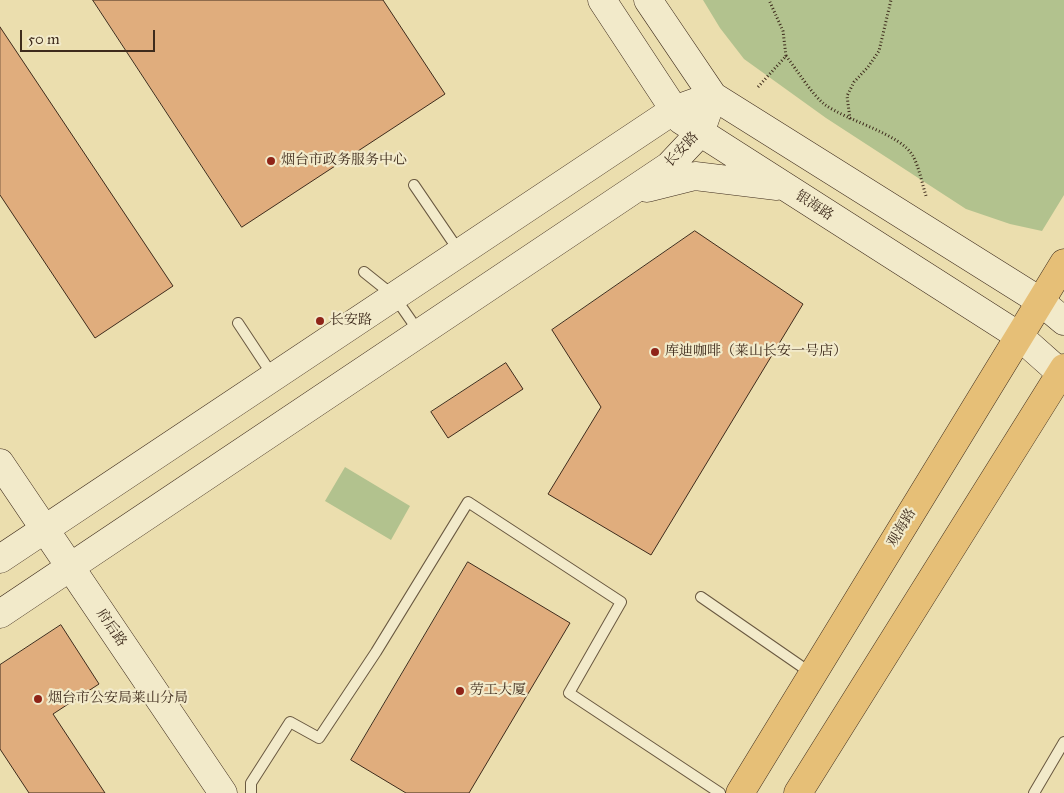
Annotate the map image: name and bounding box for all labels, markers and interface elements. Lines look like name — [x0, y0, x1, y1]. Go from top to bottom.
scale bar — [22, 20, 158, 52]
text: 50 m — [28, 30, 60, 48]
street label: 长安路 — [661, 129, 703, 171]
place label: 烟台市政务服务中心 — [281, 153, 407, 169]
marker: 烟台市政务服务中心 — [265, 155, 277, 167]
street label: 银海路 — [792, 188, 836, 224]
place label: 长安路 — [330, 313, 372, 329]
marker: 长安路 — [314, 315, 326, 327]
place label: 库迪咖啡（莱山长安一号店） — [665, 344, 847, 360]
marker: 库迪咖啡（莱山长安一号店） — [649, 346, 661, 358]
street label: 观海路 — [884, 506, 920, 550]
street label: 府后路 — [92, 606, 130, 650]
place label: 劳工大厦 — [470, 683, 526, 699]
marker: 劳工大厦 — [454, 685, 466, 697]
place label: 烟台市公安局莱山分局 — [48, 691, 188, 707]
marker: 烟台市公安局莱山分局 — [32, 693, 44, 705]

